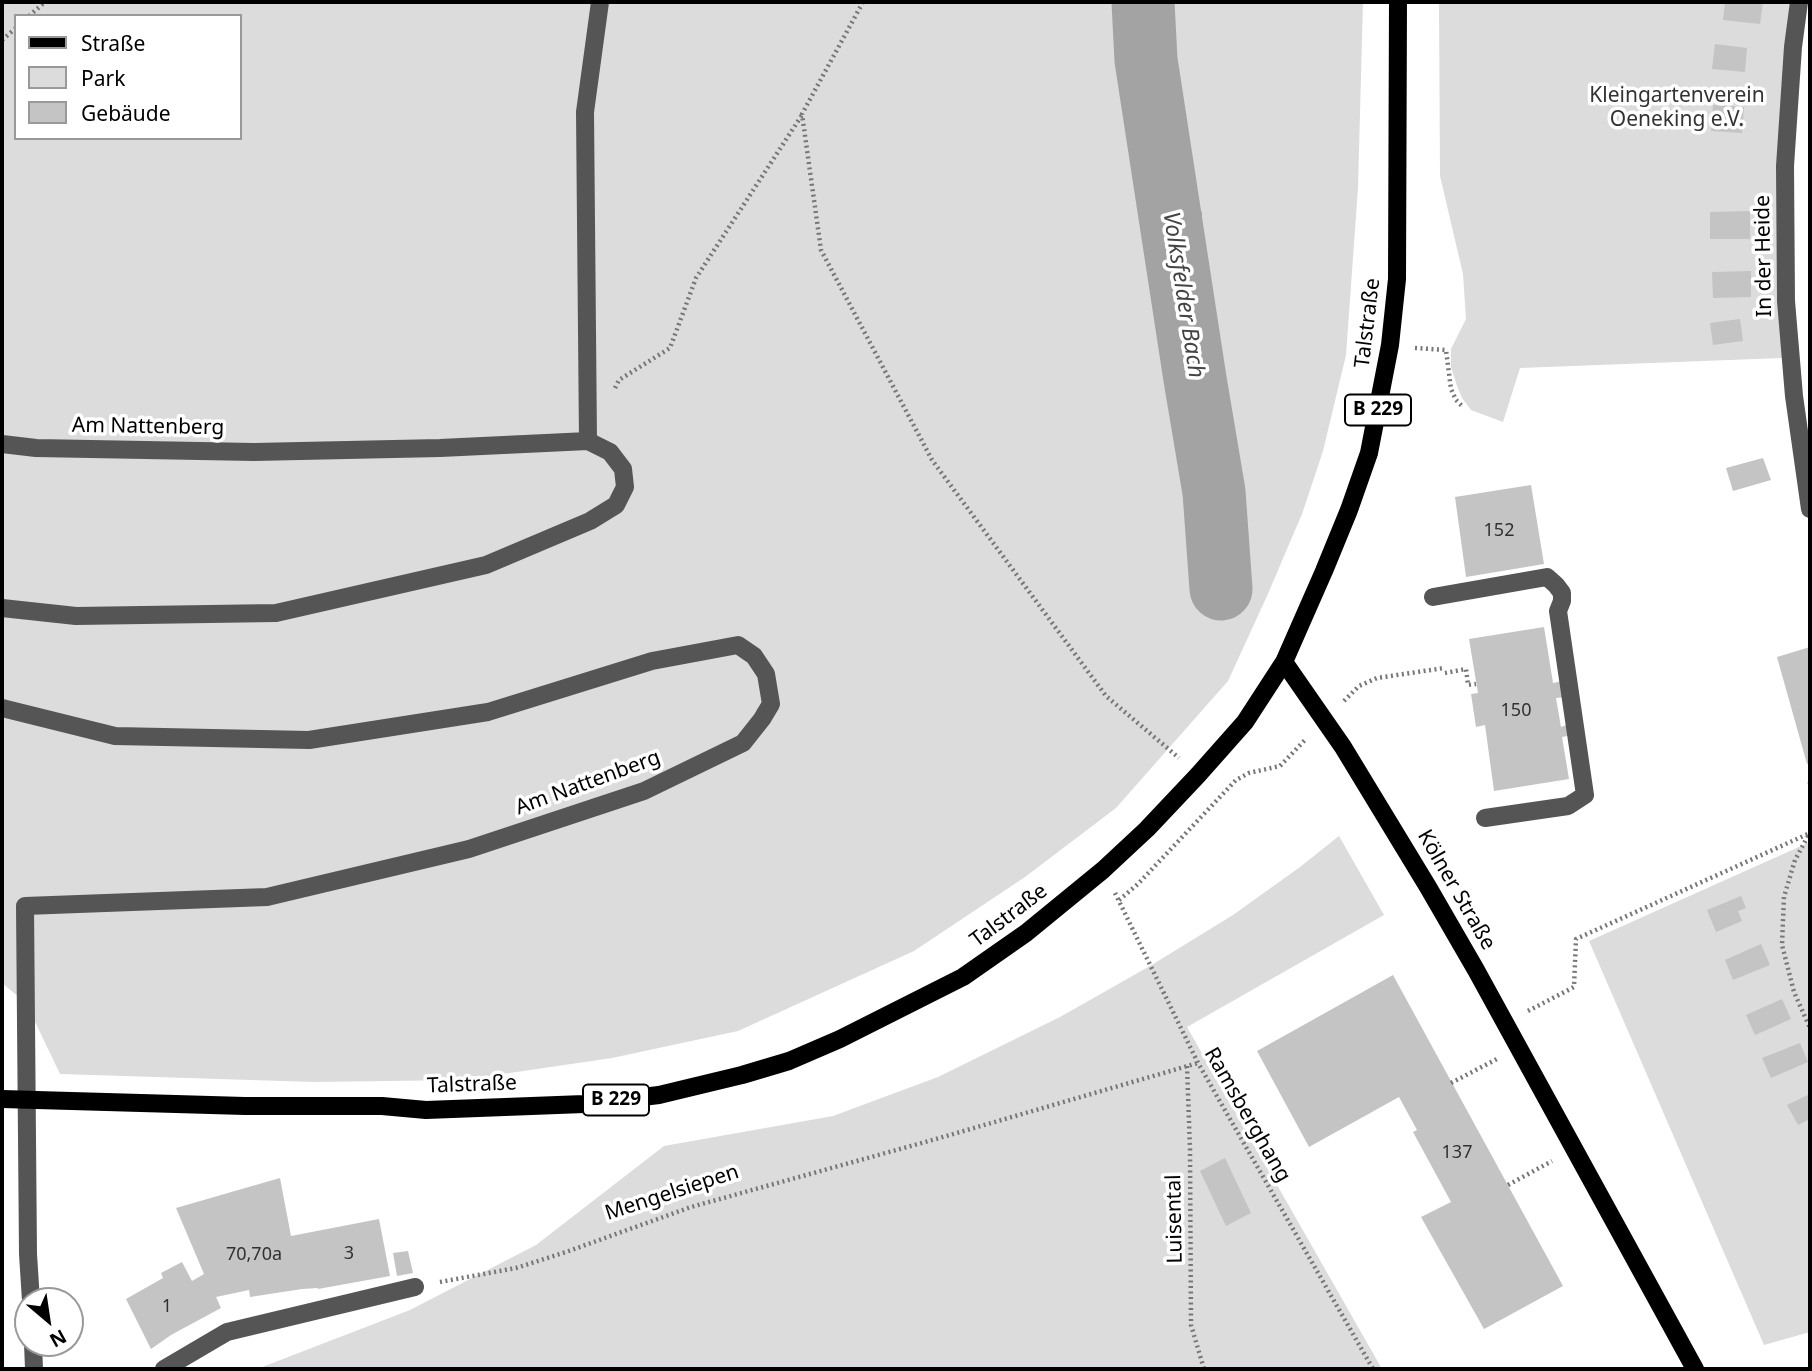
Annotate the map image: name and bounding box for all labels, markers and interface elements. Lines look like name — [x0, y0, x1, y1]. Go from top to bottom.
legend — [14, 14, 242, 140]
text: Straße — [81, 29, 145, 57]
text: Park — [81, 64, 125, 92]
park label: Kleingartenverein Oeneking e.V. — [1589, 83, 1765, 133]
text: Gebäude — [81, 99, 171, 127]
street label: In der Heide — [1750, 195, 1778, 317]
water label: Volksfelder Bach — [1156, 210, 1210, 380]
street label: Talstraße — [1350, 277, 1386, 369]
road number: B 229 — [1345, 394, 1411, 426]
street label: Am Nattenberg — [72, 413, 224, 441]
house number: 152 — [1484, 520, 1514, 542]
house number: 150 — [1501, 700, 1531, 722]
street label: Am Nattenberg — [512, 745, 664, 821]
street label: Kölner Straße — [1412, 826, 1500, 954]
street label: Talstraße — [965, 879, 1053, 953]
street label: Ramsberghang — [1198, 1043, 1296, 1187]
street label: Talstraße — [427, 1071, 517, 1099]
road number: B 229 — [583, 1084, 649, 1116]
house number: 137 — [1442, 1142, 1472, 1164]
street label: Mengelsiepen — [602, 1160, 742, 1226]
street label: Luisental — [1162, 1174, 1188, 1264]
house number: 3 — [344, 1243, 354, 1265]
house number: 70,70a — [226, 1244, 282, 1266]
north arrow — [14, 1287, 84, 1357]
house number: 1 — [162, 1296, 172, 1318]
text: N — [45, 1323, 71, 1354]

